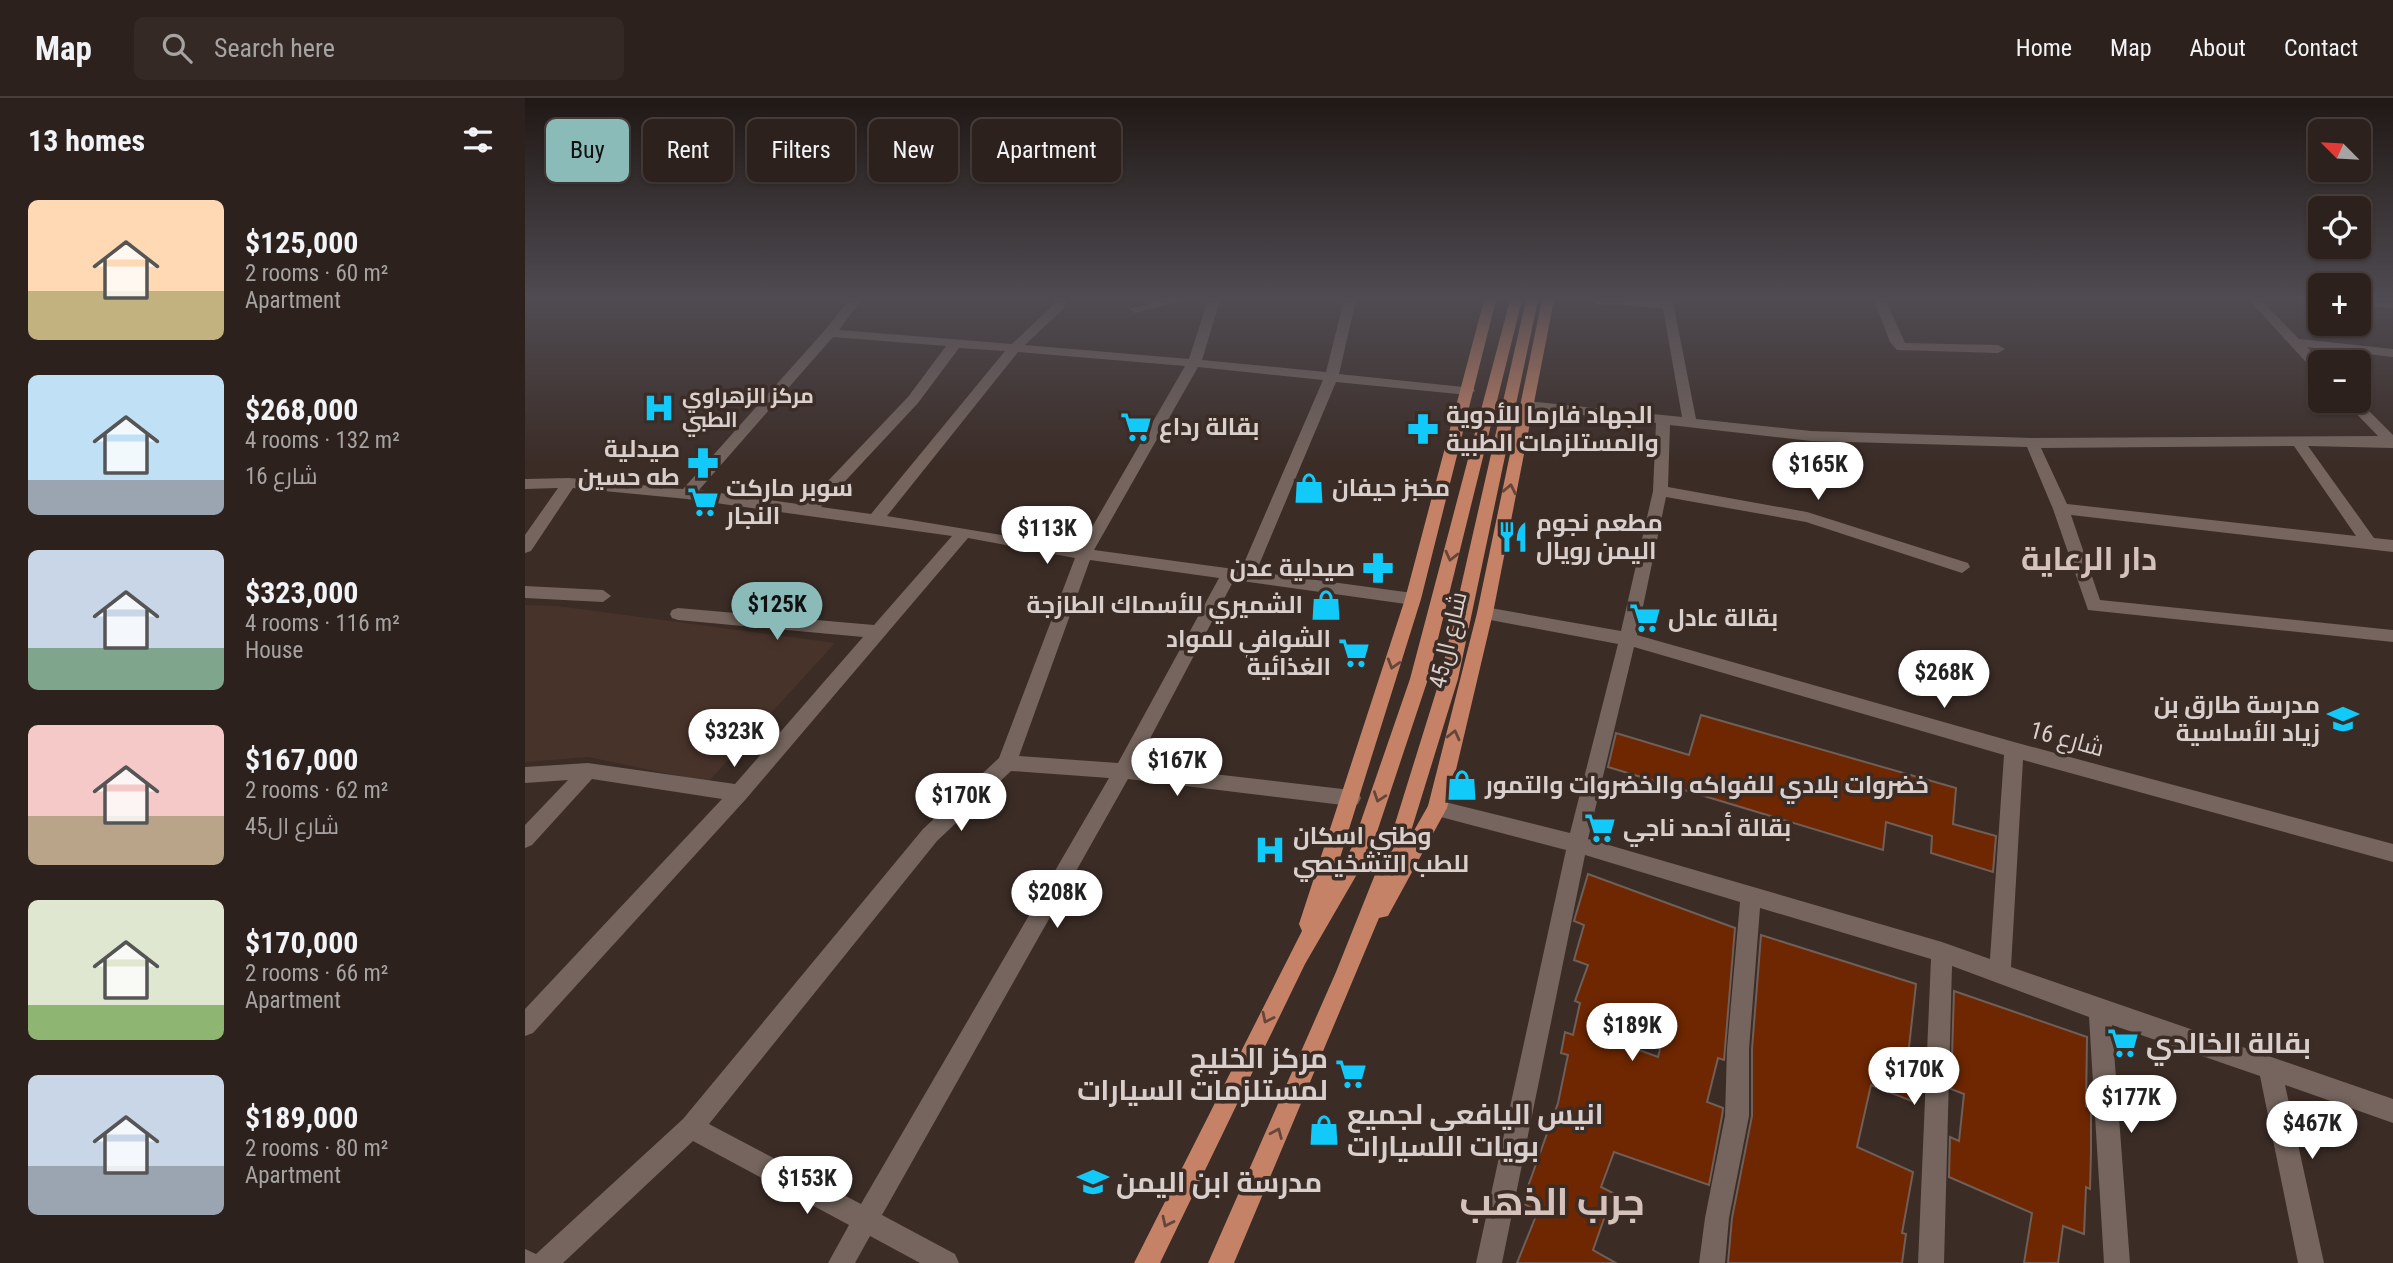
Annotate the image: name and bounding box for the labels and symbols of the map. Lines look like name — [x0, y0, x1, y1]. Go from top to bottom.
north arrow — [2308, 119, 2371, 182]
place label: مركز الزهراوي الطبي — [682, 384, 814, 437]
hospital icon: مركز الزهراوي الطبي — [642, 391, 676, 425]
place label: الجهاد فارما للأدوية والمستلزمات الطبية — [1446, 401, 1659, 457]
supermarket icon: بقالة رداع — [1119, 410, 1153, 444]
pharmacy icon: الجهاد فارما للأدوية والمستلزمات الطبية — [1406, 412, 1440, 446]
place label: بقالة رداع — [1159, 413, 1259, 443]
place label: صيدلية طه حسين — [578, 435, 680, 491]
pin: $165K — [1769, 442, 1867, 502]
pharmacy icon: صيدلية طه حسين — [686, 446, 720, 480]
shop icon: مخبز حيفان — [1292, 471, 1326, 505]
place label: سوبر ماركت النجار — [725, 474, 853, 530]
place label: مخبز حيفان — [1332, 474, 1450, 502]
one-way arrow — [1501, 483, 1516, 495]
supermarket icon: سوبر ماركت النجار — [686, 485, 720, 519]
pin: $113K — [998, 506, 1096, 566]
place label: مطعم نجوم اليمن رويال — [1536, 509, 1663, 565]
restaurant icon: مطعم نجوم اليمن رويال — [1496, 520, 1530, 554]
district label: دار الرعاية — [2021, 540, 2157, 578]
one-way arrow — [1445, 550, 1459, 562]
pharmacy icon: صيدلية عدن — [1361, 551, 1395, 585]
place label: صيدلية عدن — [1230, 554, 1355, 582]
pin: $125K — [728, 582, 826, 642]
shop icon: الشميري للأسماك الطازجة — [1309, 588, 1343, 622]
street label: شارع ال45 — [1423, 589, 1475, 691]
place label: الشميري للأسماك الطازجة — [1026, 591, 1303, 624]
supermarket icon: بقالة عادل — [1628, 601, 1662, 635]
place label: بقالة عادل — [1668, 604, 1778, 632]
place label: الشوافي للمواد الغذائية — [1166, 625, 1331, 681]
supermarket icon: الشوافي للمواد الغذائية — [1337, 636, 1371, 670]
pin: $268K — [1895, 650, 1993, 710]
one-way arrow — [1386, 658, 1401, 670]
place label: مدرسة طارق بن زياد الأساسية — [2154, 691, 2320, 747]
school or university icon: مدرسة طارق بن زياد الأساسية — [2326, 702, 2360, 736]
pin: $323K — [685, 710, 783, 769]
street label: شارع 16 — [2026, 716, 2107, 764]
one-way arrow — [1446, 729, 1461, 741]
pin: $167K — [1128, 738, 1226, 798]
shop icon: خضروات بلادي للفواكه والخضروات والتمور — [1445, 768, 1479, 802]
place label: خضروات بلادي للفواكه والخضروات والتمور — [1484, 771, 1929, 804]
pin: $170K — [912, 774, 1010, 833]
one-way arrow — [1373, 790, 1387, 803]
supermarket icon: بقالة أحمد ناجي — [1583, 811, 1617, 845]
place label: بقالة أحمد ناجي — [1623, 812, 1791, 847]
place label: وطني اسكان للطب التشخيصي — [1293, 822, 1469, 882]
hospital icon: وطني اسكان للطب التشخيصي — [1253, 833, 1287, 867]
pin: $208K — [1008, 870, 1106, 930]
pin: $189K — [1583, 1004, 1681, 1063]
one-way arrow — [1262, 1011, 1276, 1023]
supermarket icon: بقالة الخالدي — [2106, 1026, 2140, 1060]
place label: بقالة الخالدي — [2146, 1027, 2311, 1066]
place label: مركز الخليج لمستلزمات السيارات — [1077, 1042, 1328, 1107]
pin: $170K — [1865, 1048, 1963, 1107]
supermarket icon: مركز الخليج لمستلزمات السيارات — [1334, 1057, 1368, 1091]
pin: $177K — [2082, 1076, 2180, 1135]
place label: انيس اليافعي لجميع بويات اللسيارات — [1347, 1098, 1603, 1163]
pin: $467K — [2263, 1102, 2361, 1161]
shop icon: انيس اليافعي لجميع بويات اللسيارات — [1307, 1113, 1341, 1147]
one-way arrow — [1269, 1128, 1283, 1140]
pin: $153K — [758, 1156, 856, 1216]
school or university icon: مدرسة ابن اليمن — [1076, 1165, 1110, 1199]
place label: مدرسة ابن اليمن — [1116, 1166, 1322, 1199]
district label: جرب الذهب — [1459, 1180, 1645, 1225]
one-way arrow — [1161, 1215, 1175, 1227]

